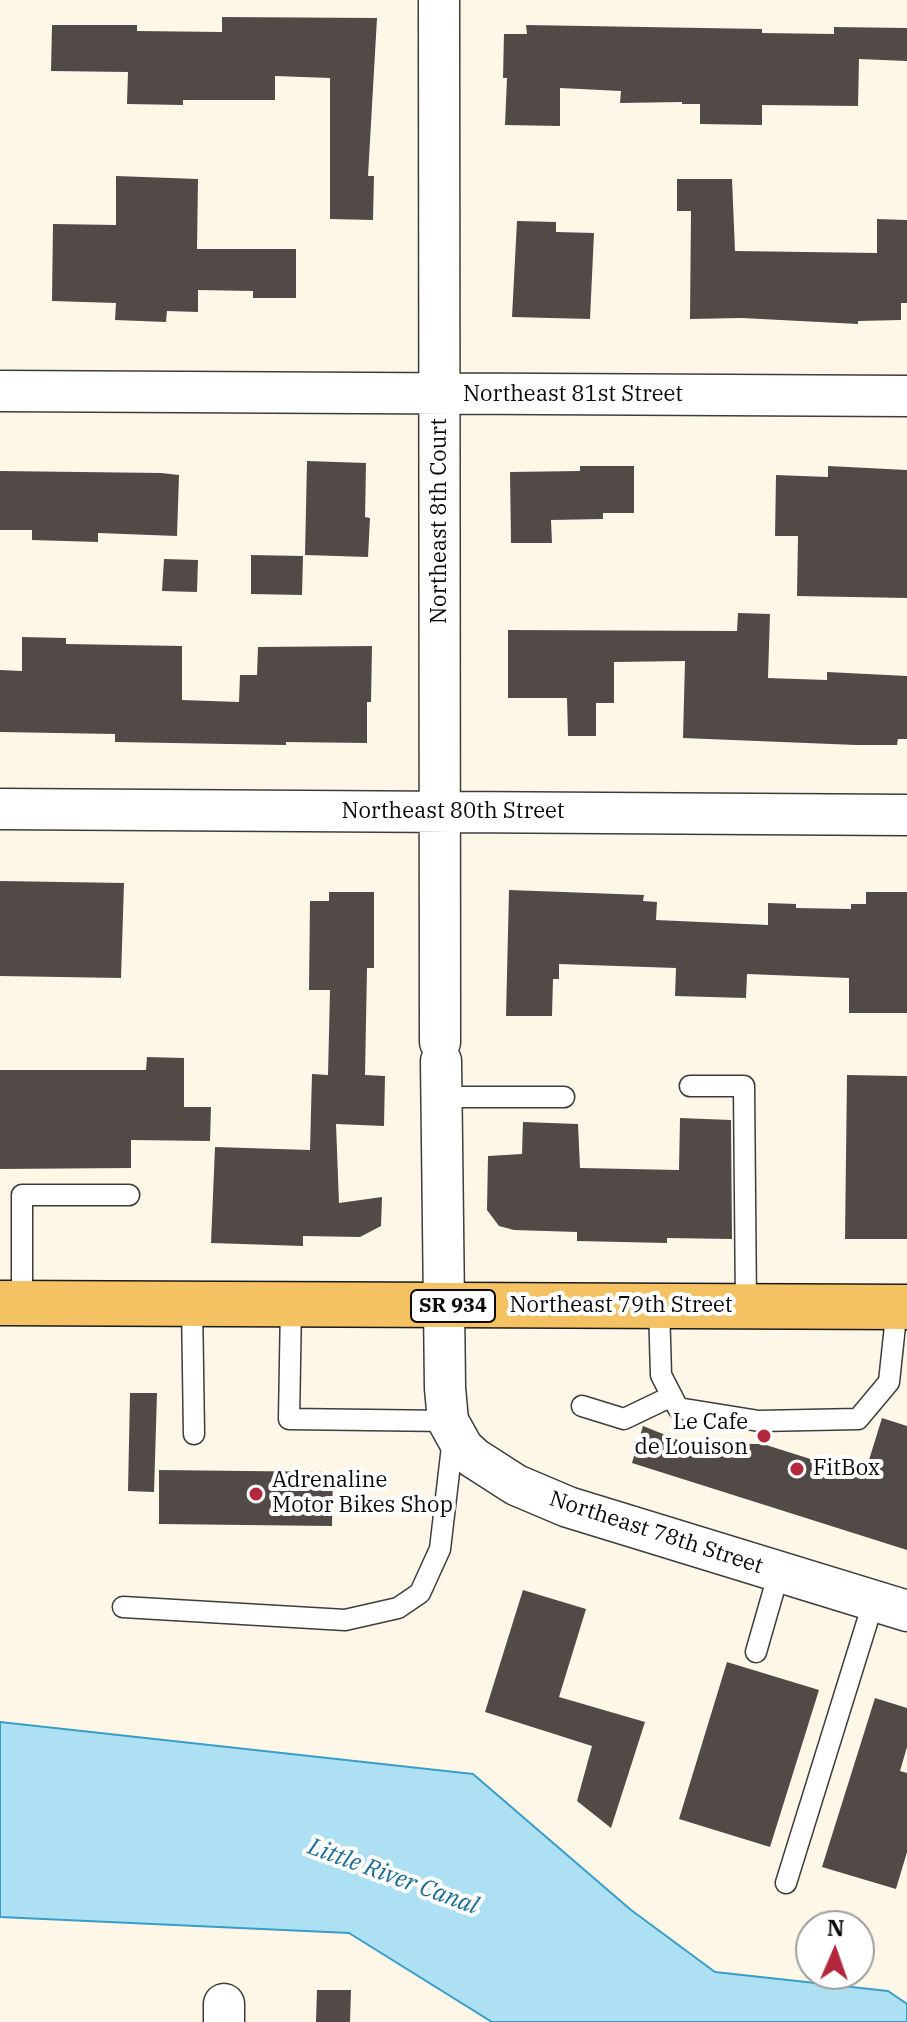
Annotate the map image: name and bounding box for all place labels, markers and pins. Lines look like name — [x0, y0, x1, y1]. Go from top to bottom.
place label: Le Cafe de Louison — [635, 1410, 748, 1462]
marker: Le Cafe de Louison — [755, 1427, 773, 1445]
place label: FitBox — [813, 1456, 880, 1482]
marker: FitBox — [788, 1460, 806, 1478]
place label: Adrenaline Motor Bikes Shop — [272, 1468, 453, 1520]
marker: Adrenaline Motor Bikes Shop — [247, 1485, 265, 1503]

